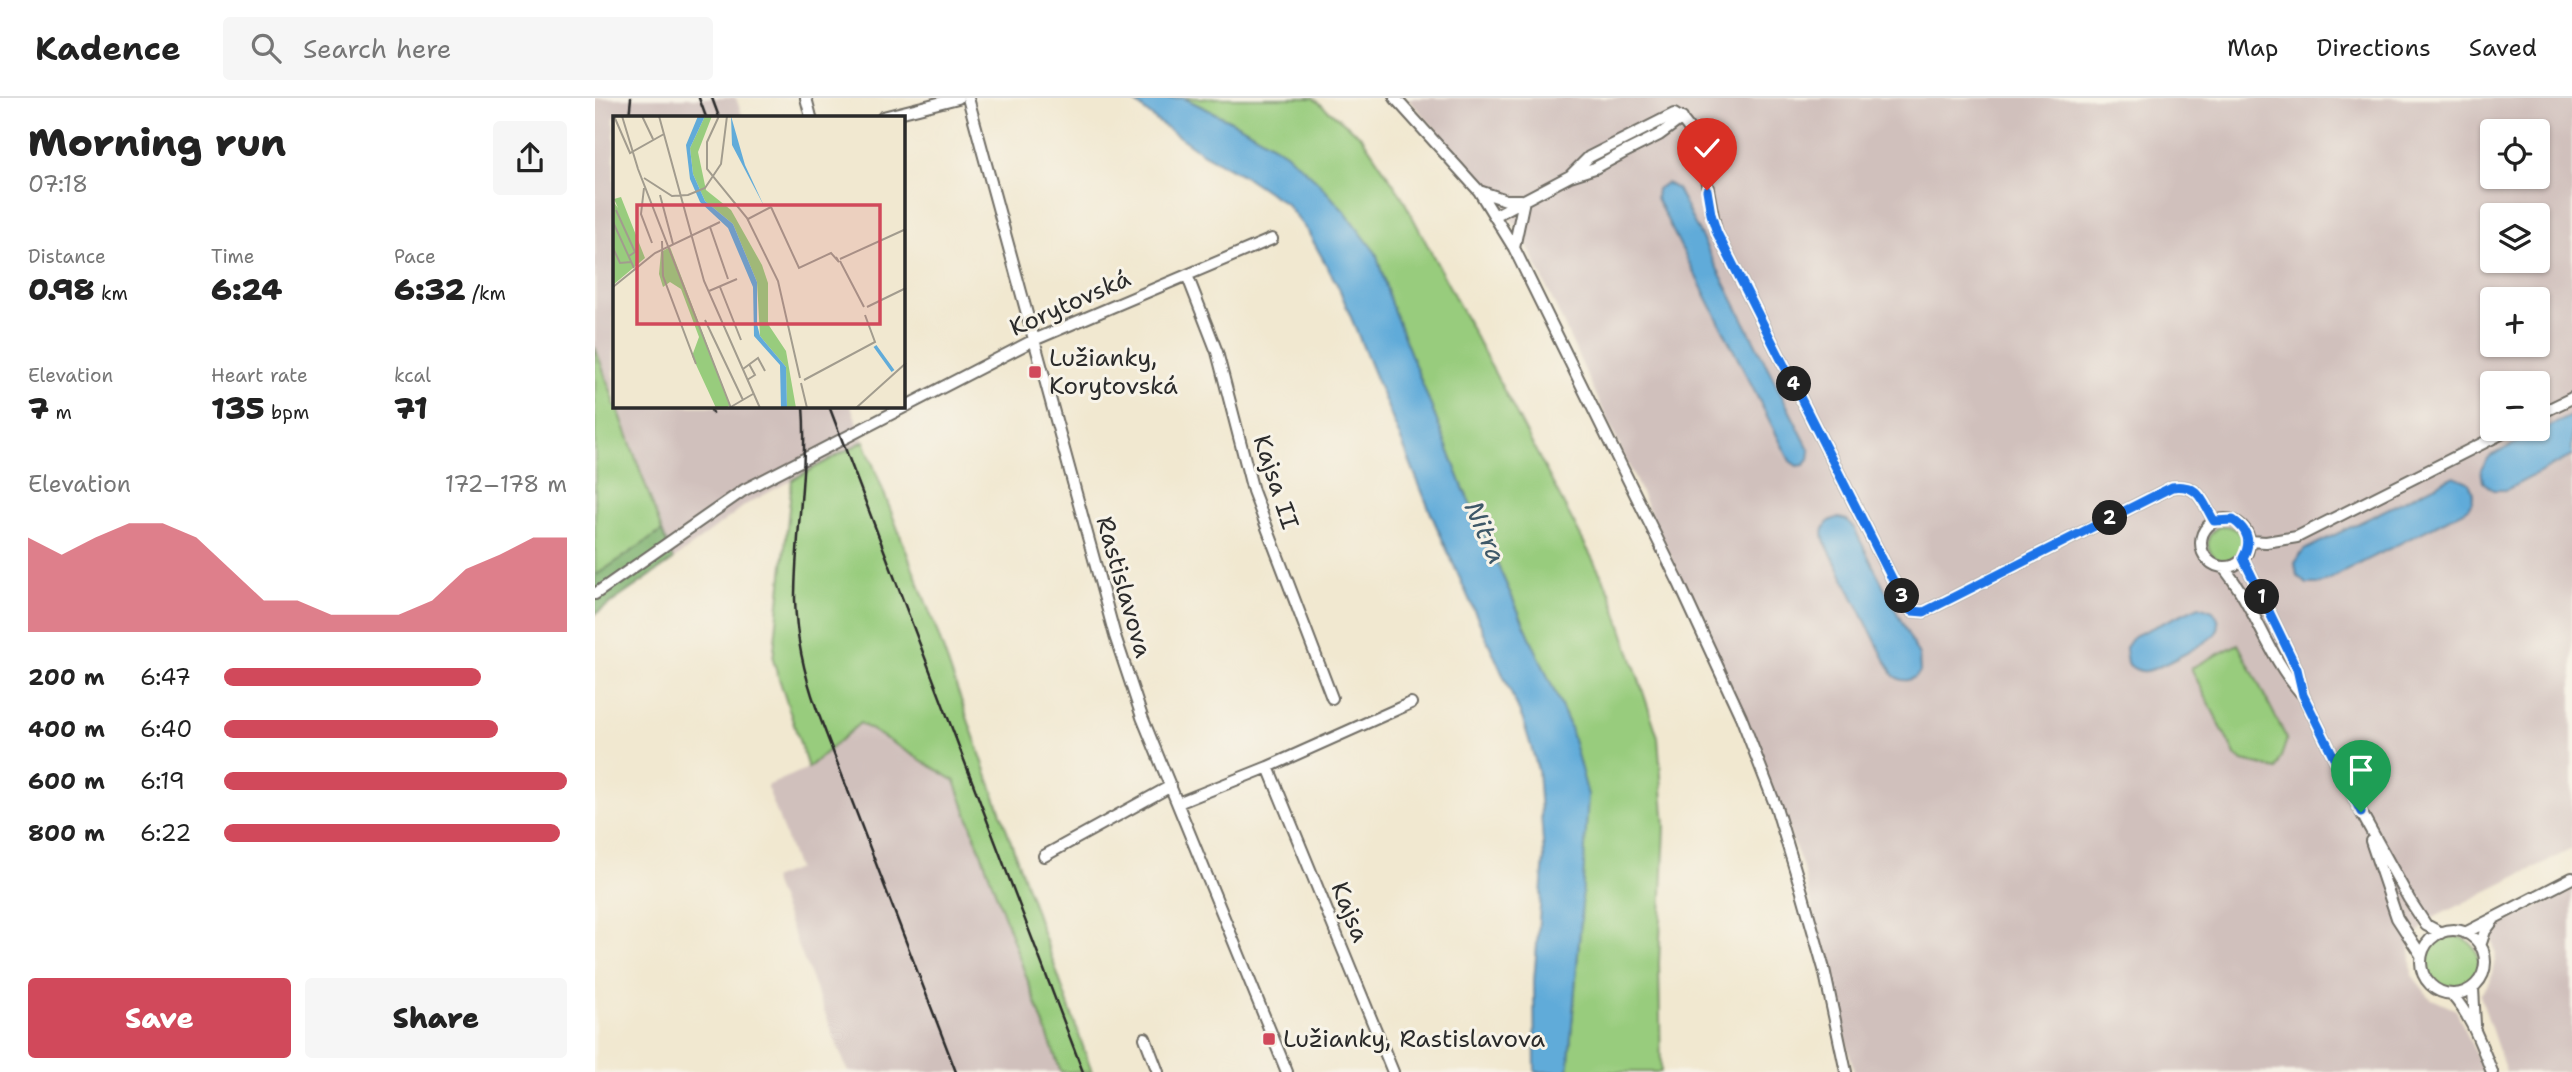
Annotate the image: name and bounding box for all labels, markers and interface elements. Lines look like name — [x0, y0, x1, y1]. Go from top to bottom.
search box — [223, 17, 713, 80]
text: Kadence — [35, 26, 181, 71]
icon: search — [247, 29, 285, 67]
text: Search here — [303, 31, 451, 66]
text: Map — [2227, 32, 2278, 64]
text: Directions — [2316, 32, 2431, 64]
text: Saved — [2469, 32, 2537, 64]
inset map — [613, 116, 905, 408]
text: Morning run — [28, 117, 286, 168]
pin — [1677, 118, 1737, 190]
map controls — [2480, 119, 2550, 441]
button: locate — [2480, 119, 2550, 189]
button: share — [493, 121, 567, 195]
icon: check — [1688, 129, 1726, 167]
text: 07:18 — [28, 169, 88, 199]
button: layers — [2480, 203, 2550, 273]
text: Distance — [28, 244, 106, 269]
text: Time — [211, 244, 255, 269]
text: Pace — [394, 244, 436, 269]
street label: Korytovská — [1005, 262, 1135, 344]
text: 0.98 — [28, 269, 95, 310]
text: 6:24 — [211, 269, 282, 310]
text: 6:32 — [394, 269, 466, 310]
text: km — [95, 281, 128, 306]
text: /km — [466, 281, 506, 306]
button: + — [2480, 287, 2550, 357]
place label: Lužianky, Korytovská — [1049, 342, 1178, 402]
text: Elevation — [28, 363, 113, 388]
text: Heart rate — [211, 363, 308, 388]
text: kcal — [394, 363, 431, 388]
marker: Lužianky, Korytovská — [1027, 364, 1043, 380]
pin: 4 — [1777, 366, 1811, 402]
text: 4 — [1787, 371, 1800, 396]
button: − — [2480, 371, 2550, 441]
text: 7 — [28, 388, 49, 429]
text: 135 — [211, 388, 265, 429]
text: 71 — [394, 388, 428, 429]
text: m — [49, 400, 72, 425]
text: bpm — [265, 400, 309, 425]
street label: Kajsa II — [1246, 431, 1306, 533]
text: Elevation — [28, 469, 131, 499]
text: 172–178 m — [445, 469, 567, 499]
water label: Nitra — [1457, 495, 1515, 569]
pin: 2 — [2093, 500, 2127, 536]
text: 2 — [2103, 505, 2116, 530]
street label: Rastislavova — [1089, 513, 1159, 661]
pin: 3 — [1885, 578, 1919, 614]
pin: 1 — [2245, 580, 2279, 614]
text: 3 — [1895, 583, 1908, 608]
text: 1 — [2257, 584, 2266, 609]
text: 200 m — [28, 662, 105, 692]
text: 6:47 — [140, 662, 191, 692]
text: 400 m — [28, 714, 105, 744]
text: 6:40 — [140, 714, 192, 744]
pin — [2331, 740, 2391, 812]
icon: arrive — [2342, 751, 2380, 789]
text: 600 m — [28, 766, 105, 796]
text: 6:19 — [140, 766, 185, 796]
text: 800 m — [28, 818, 105, 848]
text: 6:22 — [140, 818, 191, 848]
street label: Kajsa — [1323, 877, 1377, 947]
button: Save — [28, 978, 291, 1058]
button: Share — [305, 978, 567, 1058]
place label: Lužianky, Rastislavova — [1283, 1023, 1545, 1055]
marker: Lužianky, Rastislavova — [1261, 1031, 1277, 1047]

